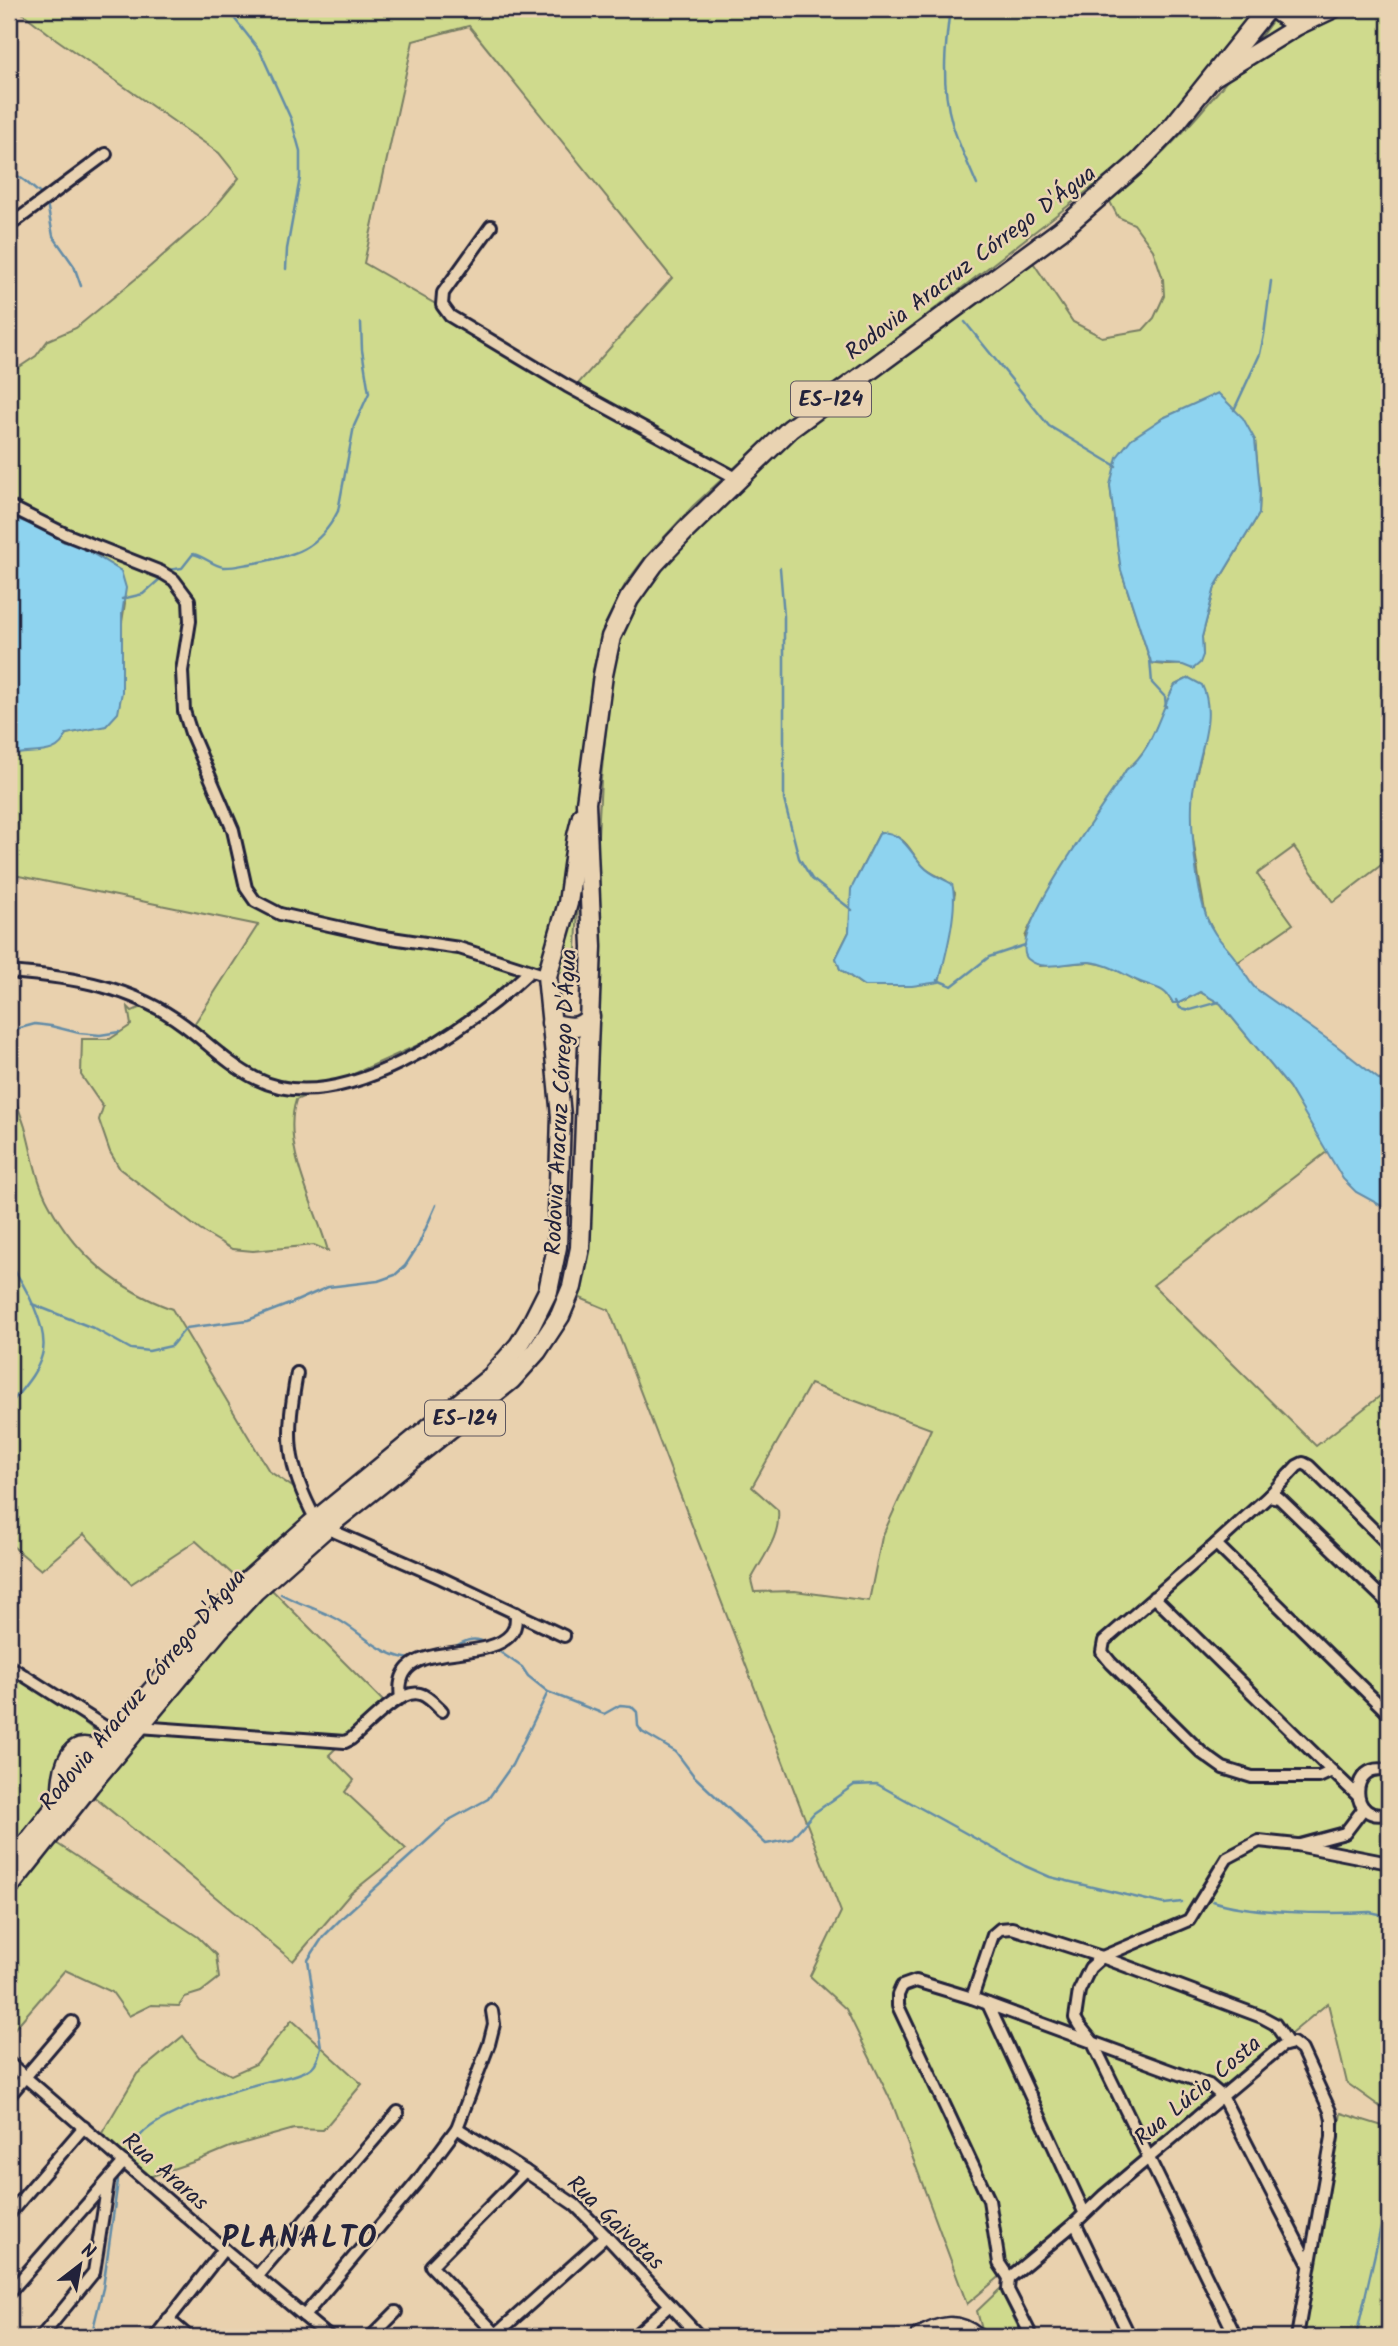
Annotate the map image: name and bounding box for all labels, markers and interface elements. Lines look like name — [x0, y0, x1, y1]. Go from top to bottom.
street label: Rodovia Aracruz Córrego D'Água — [838, 157, 1105, 370]
road number: ES-124 — [791, 382, 871, 416]
street label: Rodovia Aracruz Córrego D'Água — [536, 948, 588, 1256]
road number: ES-124 — [425, 1400, 505, 1436]
street label: Rodovia Aracruz Córrego D'Água — [31, 1561, 256, 1819]
street label: Rua Lúcio Costa — [1127, 2027, 1270, 2156]
street label: Rua Araras — [113, 2124, 216, 2221]
street label: Rua Gaivotas — [557, 2167, 672, 2280]
district label: PLANALTO — [222, 2215, 378, 2263]
north arrow — [46, 2230, 116, 2300]
text: N — [75, 2236, 101, 2268]

